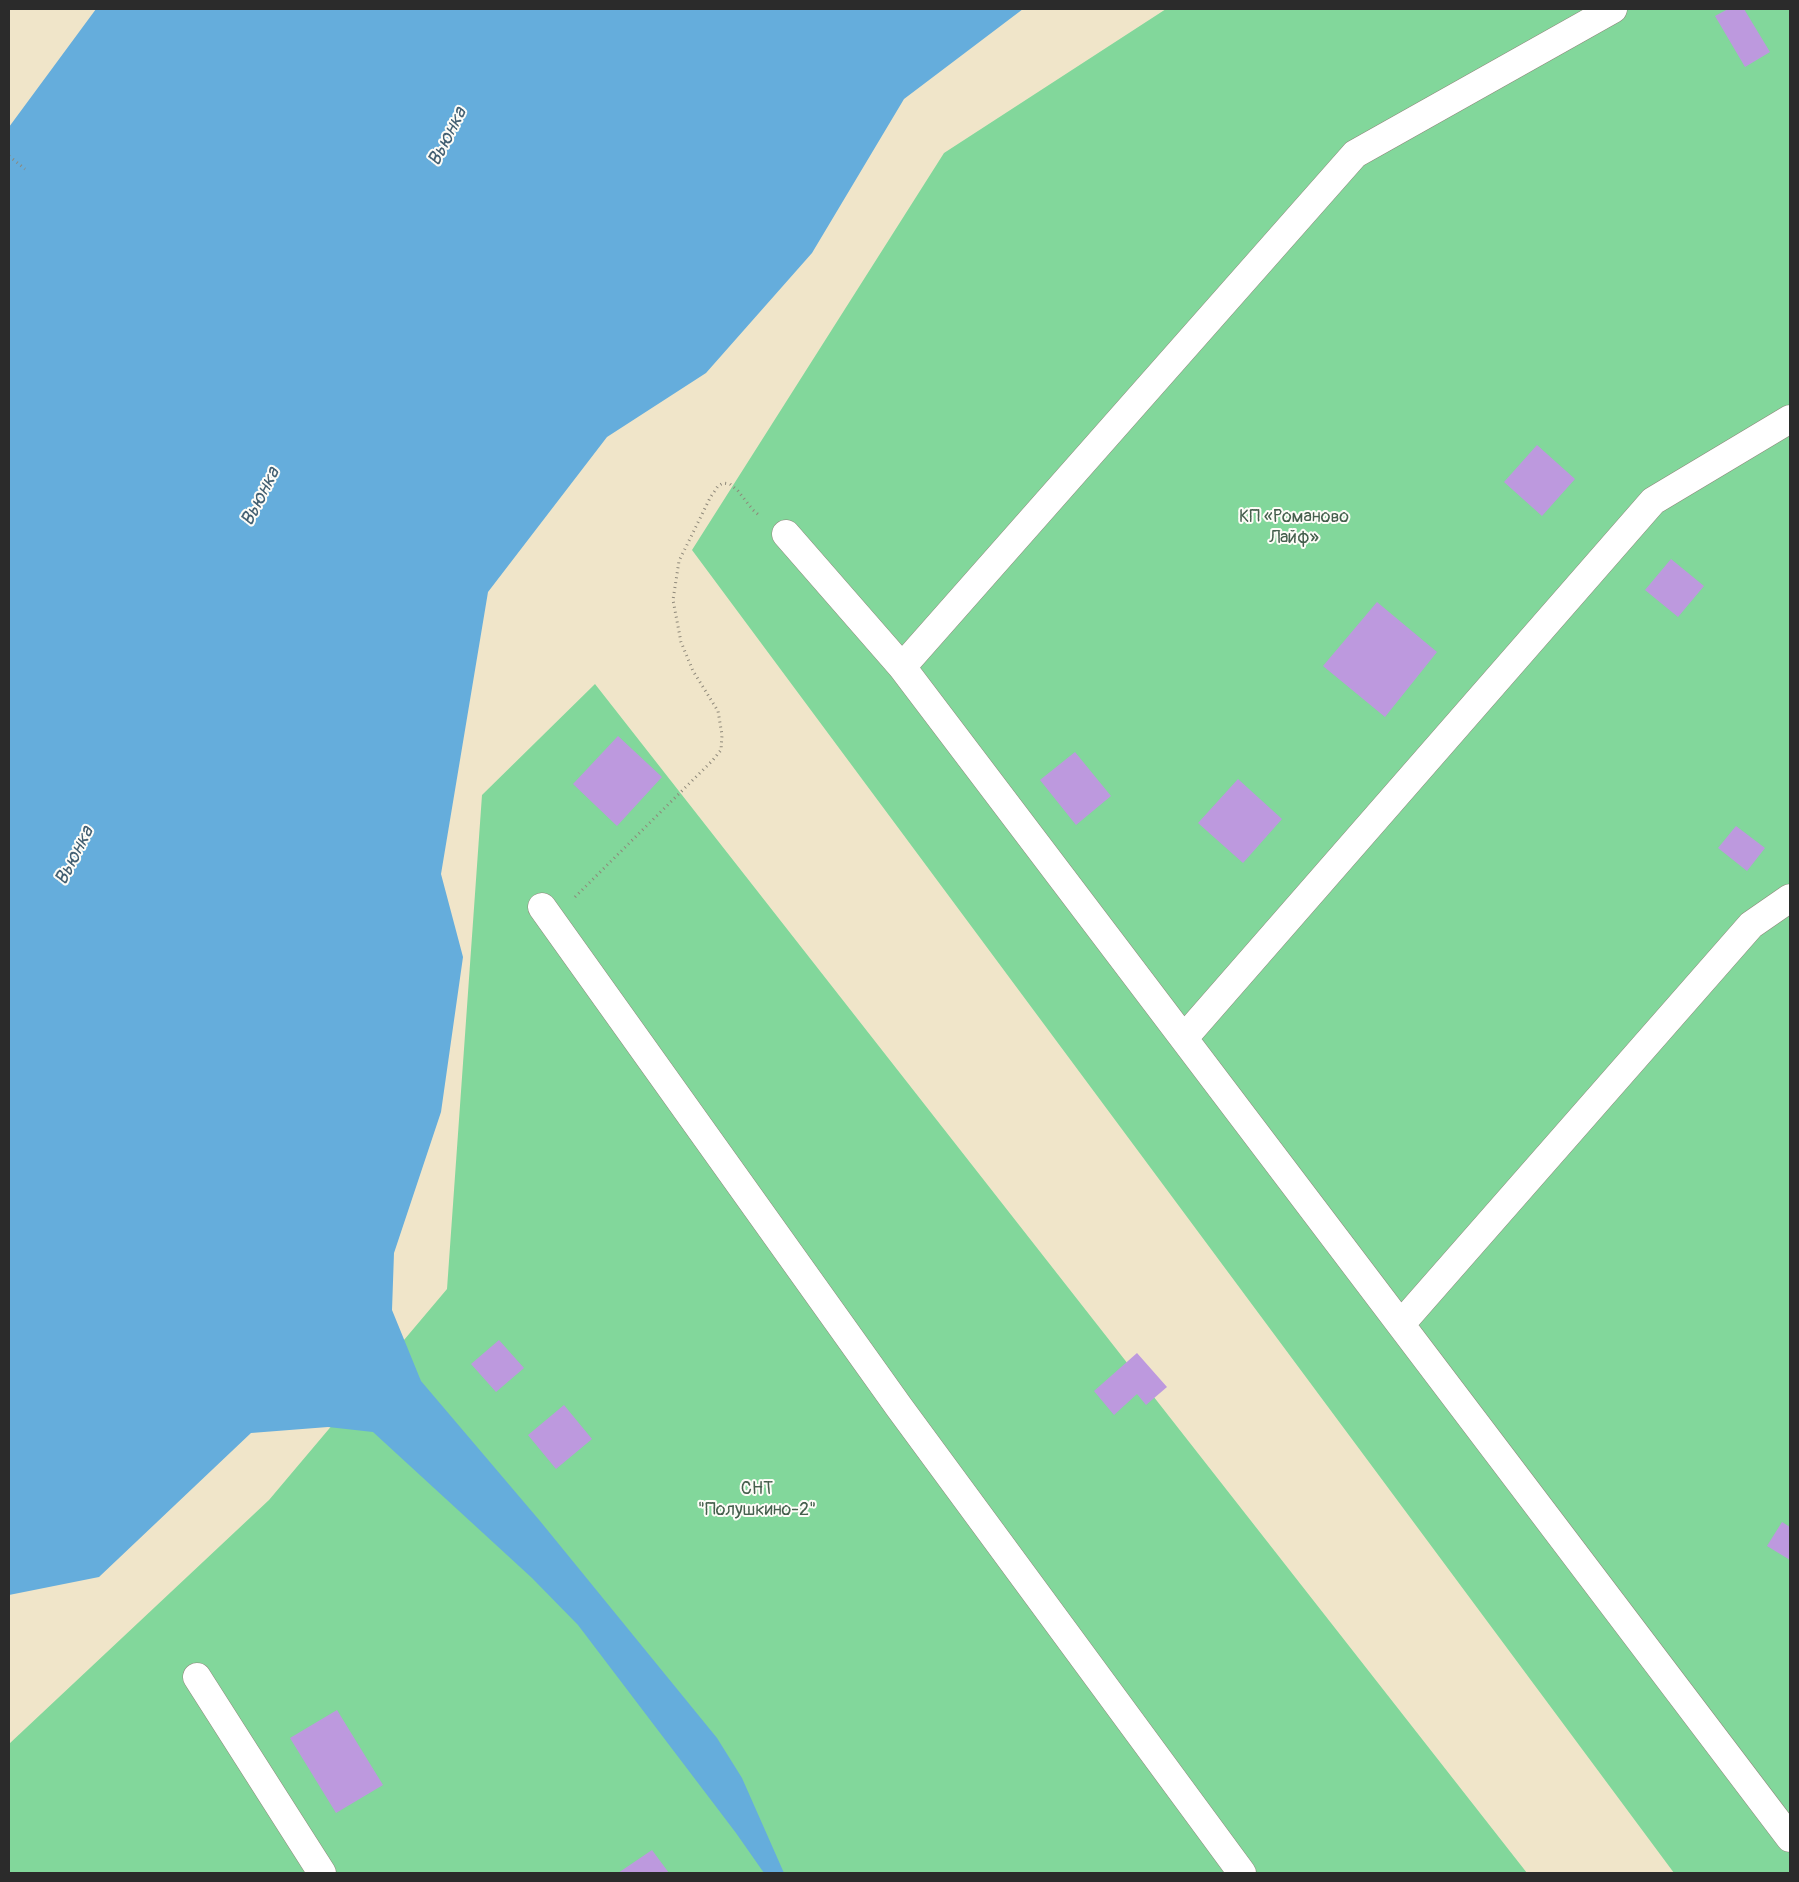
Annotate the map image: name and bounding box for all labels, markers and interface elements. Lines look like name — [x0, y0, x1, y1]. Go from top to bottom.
water label: Вьюнка — [424, 104, 472, 170]
water label: Вьюнка — [237, 464, 285, 530]
park label: КП «Романово Лайф» — [1239, 506, 1349, 548]
water label: Вьюнка — [51, 823, 99, 889]
park label: СНТ "Полушкино-2" — [698, 1478, 816, 1520]

